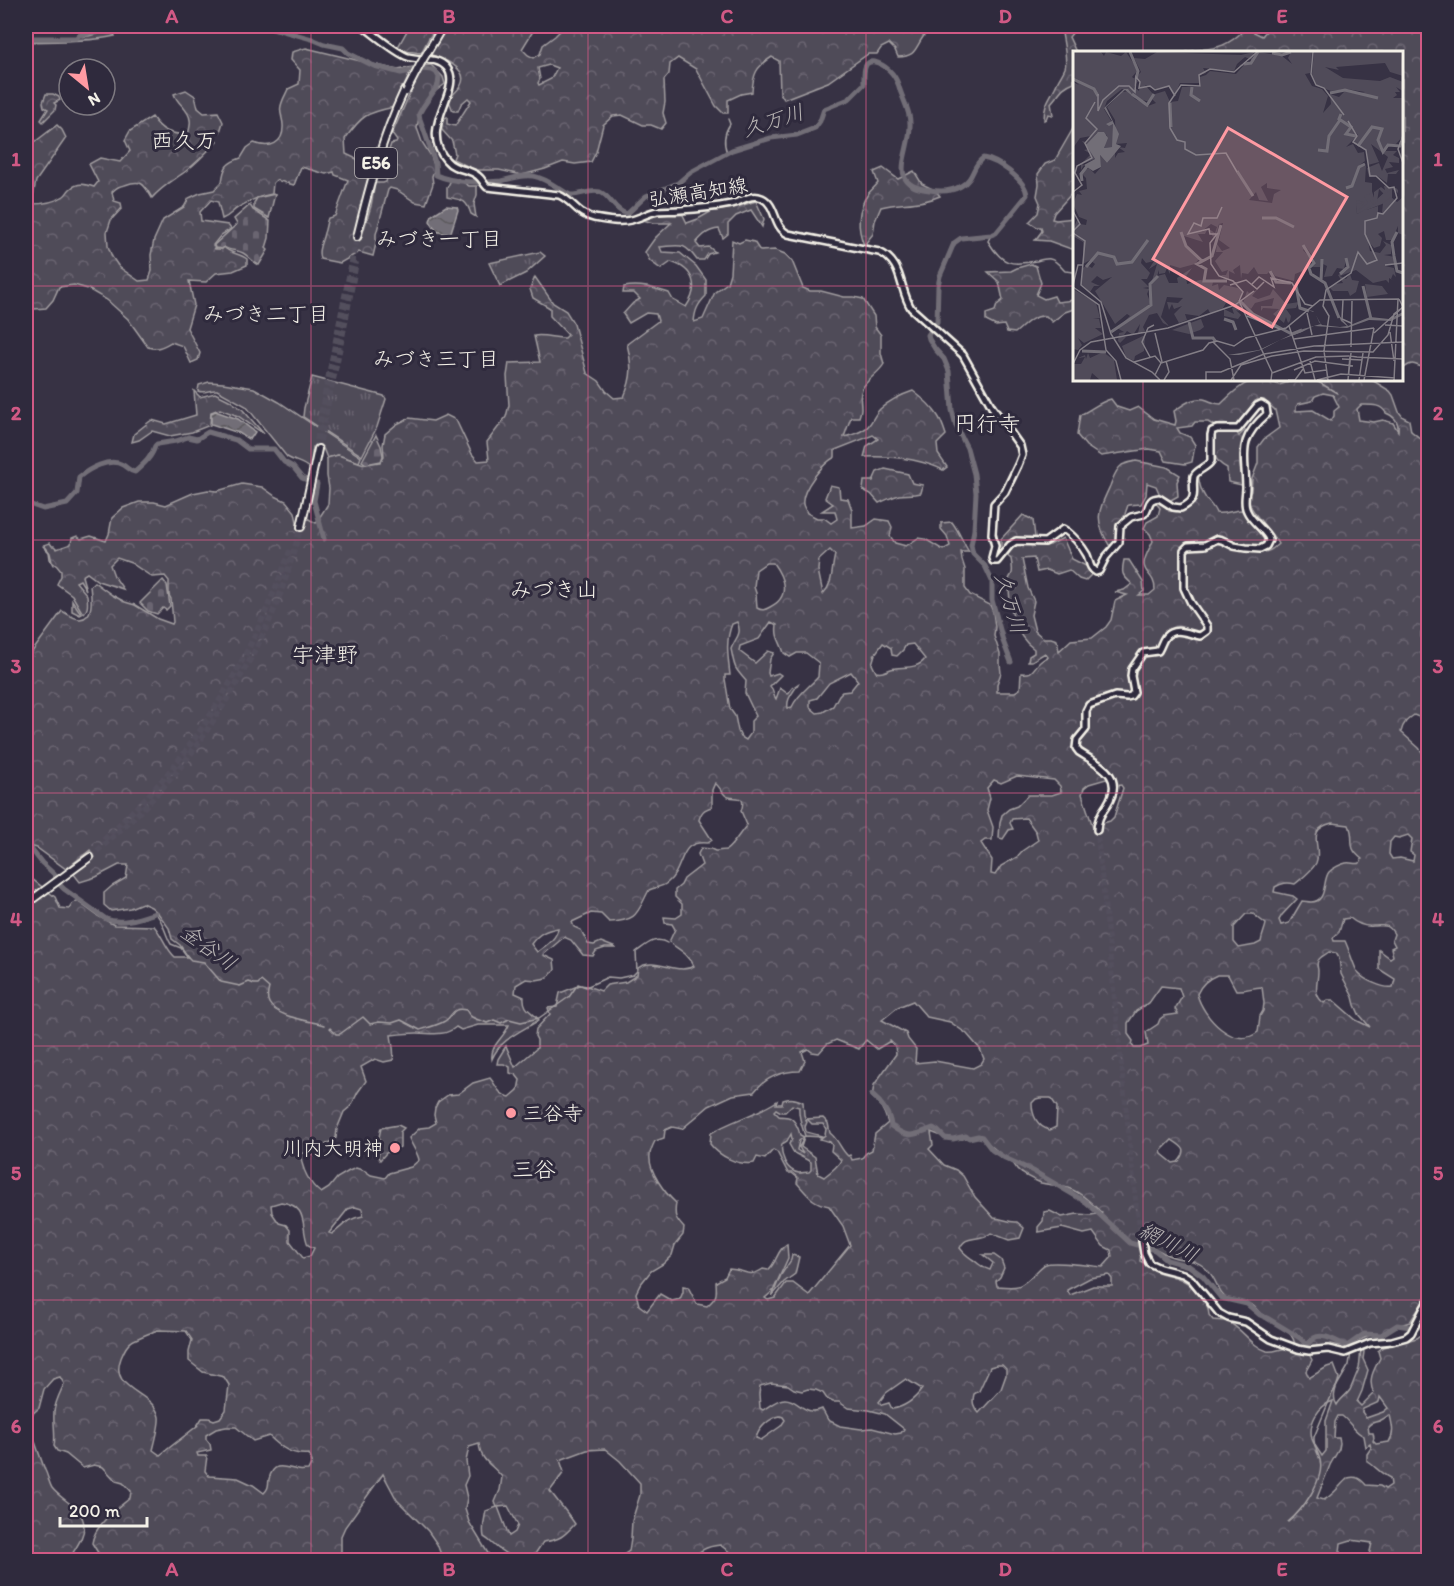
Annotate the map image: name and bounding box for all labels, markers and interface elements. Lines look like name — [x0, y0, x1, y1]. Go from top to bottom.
text: A — [165, 4, 179, 28]
text: B — [443, 4, 456, 28]
text: C — [721, 4, 734, 28]
text: D — [998, 4, 1012, 28]
text: E — [1276, 4, 1288, 28]
inset map — [1073, 51, 1403, 381]
north arrow — [57, 57, 117, 117]
text: N — [85, 89, 104, 110]
water label: 久万川 — [739, 99, 807, 141]
district label: 西久万 — [151, 127, 217, 154]
text: 1 — [11, 147, 21, 171]
text: 1 — [1433, 147, 1443, 171]
road number: E56 — [355, 148, 397, 178]
street label: 弘瀬高知線 — [647, 172, 749, 212]
district label: みづき一丁目 — [376, 226, 502, 251]
district label: みづき二丁目 — [203, 301, 329, 326]
district label: みづき三丁目 — [373, 346, 499, 371]
text: 2 — [11, 401, 22, 425]
text: 2 — [1433, 401, 1444, 425]
district label: 円行寺 — [954, 410, 1020, 437]
water label: 久万川 — [990, 569, 1032, 637]
district label: みづき山 — [510, 576, 598, 603]
district label: 宇津野 — [292, 641, 358, 668]
text: 3 — [11, 654, 22, 678]
text: 3 — [1433, 654, 1444, 678]
text: 4 — [10, 907, 22, 931]
text: 4 — [1432, 907, 1444, 931]
water label: 金谷川 — [176, 918, 242, 976]
place label: 三谷寺 — [523, 1101, 583, 1125]
marker: 三谷寺 — [504, 1106, 518, 1120]
place label: 川内大明神 — [283, 1136, 383, 1160]
marker: 川内大明神 — [388, 1141, 402, 1155]
district label: 三谷 — [512, 1156, 556, 1183]
text: 5 — [11, 1161, 22, 1185]
text: 5 — [1433, 1161, 1444, 1185]
water label: 網川川 — [1135, 1217, 1203, 1267]
text: 6 — [11, 1414, 22, 1438]
text: 6 — [1433, 1414, 1444, 1438]
scale bar — [60, 1490, 147, 1528]
text: 200 m — [69, 1500, 120, 1522]
text: A — [165, 1557, 179, 1581]
text: B — [443, 1557, 456, 1581]
text: C — [721, 1557, 734, 1581]
text: D — [998, 1557, 1012, 1581]
text: E — [1276, 1557, 1288, 1581]

